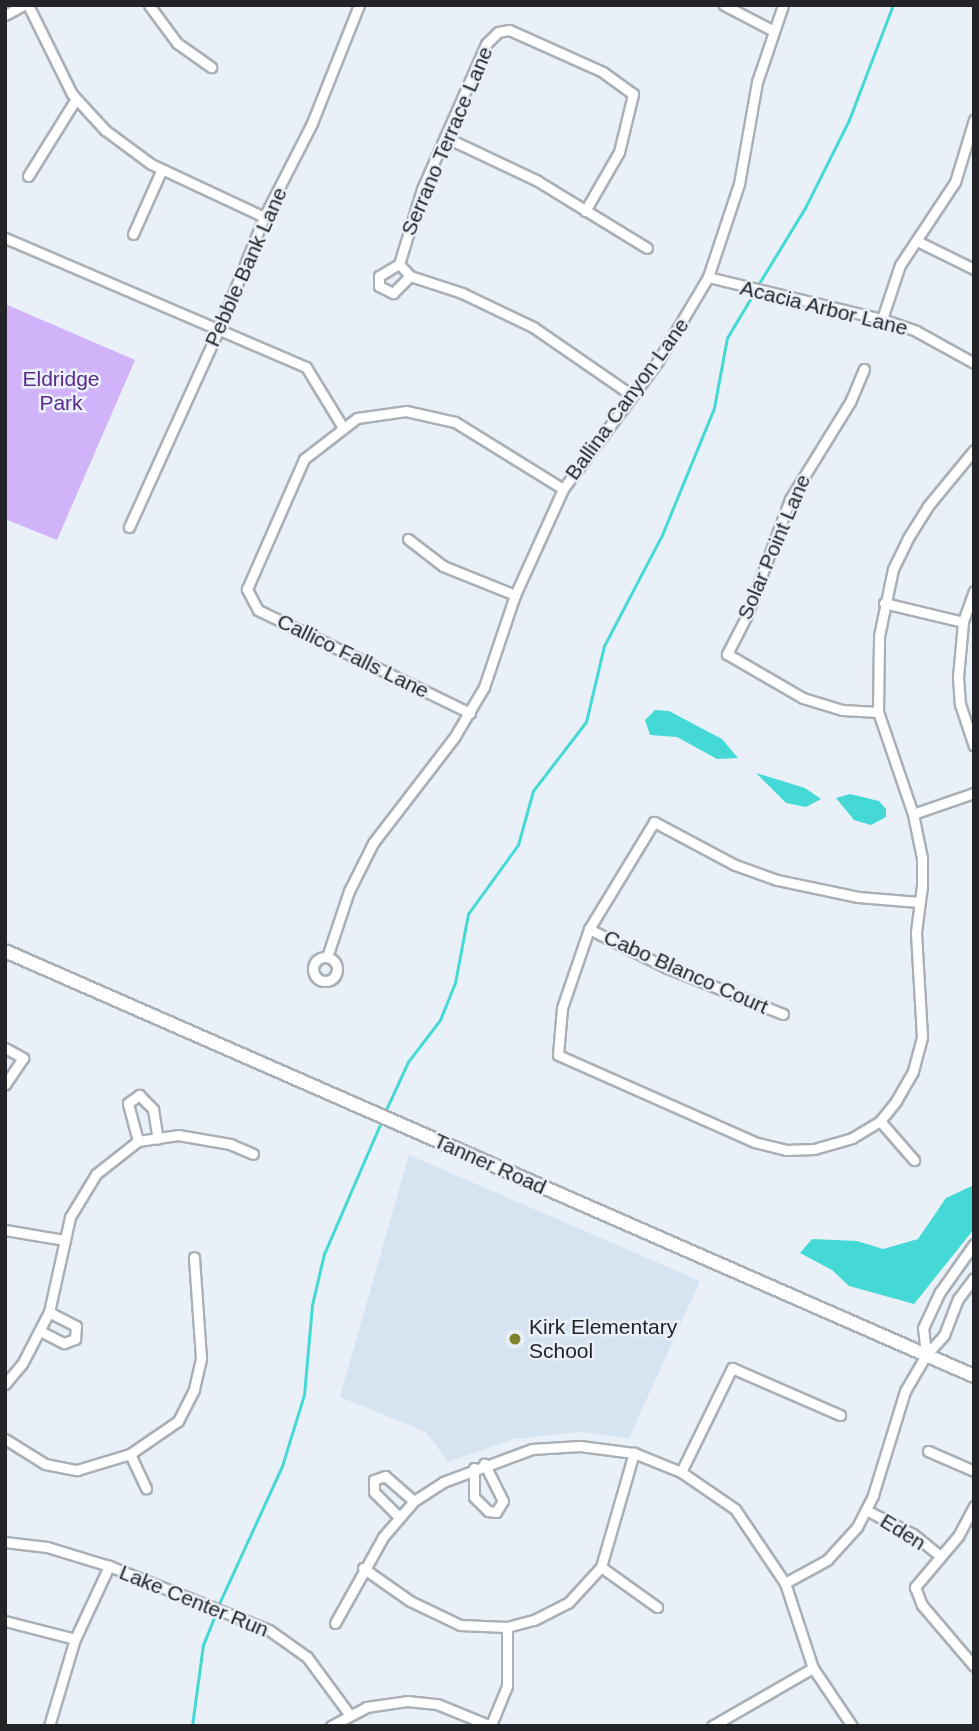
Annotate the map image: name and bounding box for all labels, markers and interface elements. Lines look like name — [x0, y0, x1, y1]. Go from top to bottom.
street label: Serrano Terrace Lane — [396, 43, 498, 239]
street label: Pebble Bank Lane — [200, 183, 292, 351]
street label: Acacia Arbor Lane — [737, 275, 911, 341]
street label: Ballina Canyon Lane — [560, 313, 694, 485]
park label: Eldridge Park — [22, 366, 100, 416]
street label: Solar Point Lane — [732, 471, 816, 623]
street label: Callico Falls Lane — [273, 608, 433, 704]
street label: Cabo Blanco Court — [600, 924, 772, 1020]
street label: Tanner Road — [430, 1128, 550, 1200]
place label: Kirk Elementary School — [529, 1314, 677, 1364]
marker: Kirk Elementary School — [507, 1331, 523, 1347]
street label: Eden — [876, 1508, 930, 1556]
street label: Lake Center Run — [116, 1560, 272, 1642]

